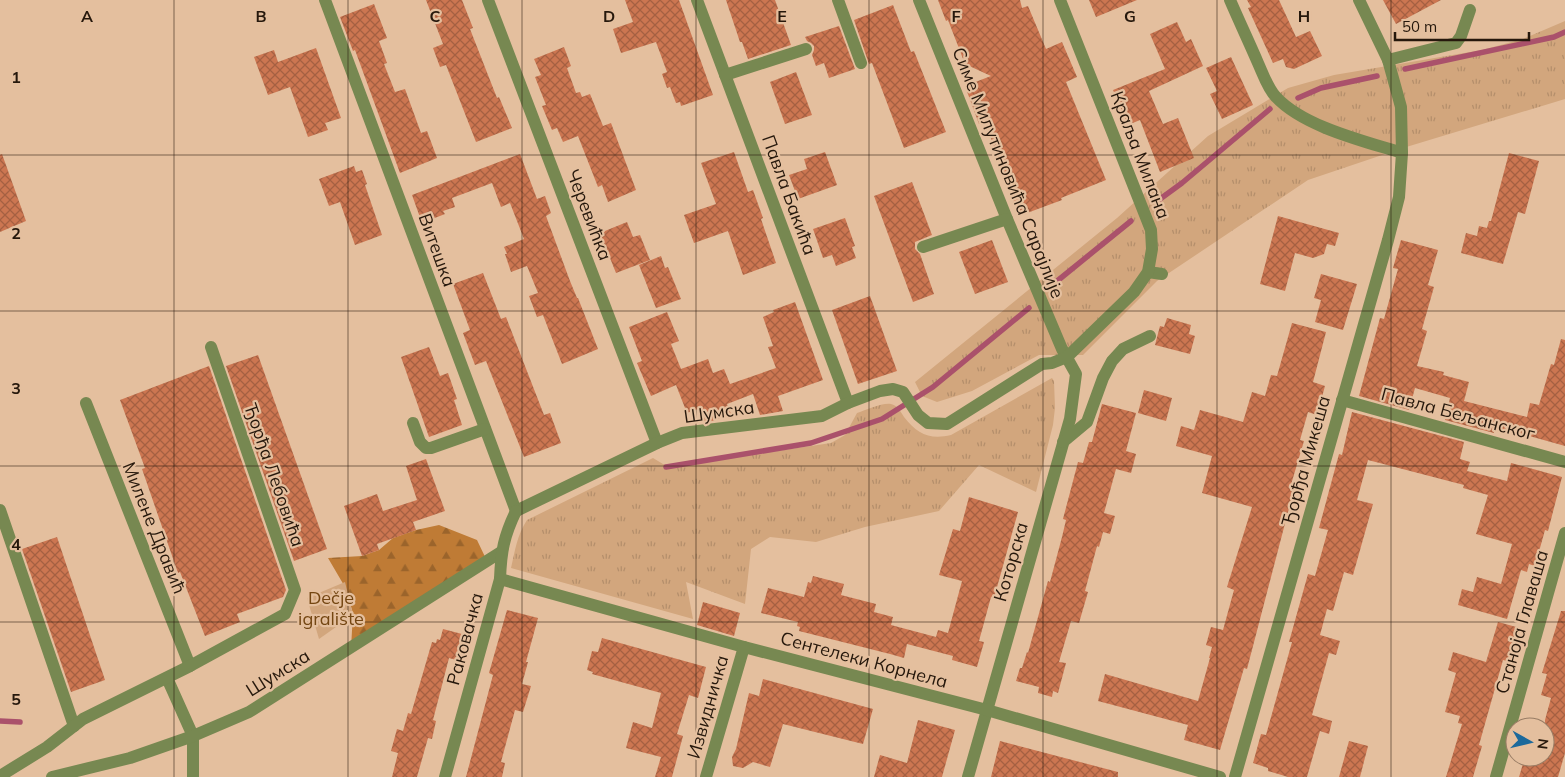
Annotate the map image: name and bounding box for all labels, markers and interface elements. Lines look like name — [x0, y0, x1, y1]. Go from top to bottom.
text: A — [81, 6, 93, 26]
text: B — [255, 6, 267, 26]
text: C — [430, 6, 441, 26]
text: D — [603, 6, 615, 26]
text: E — [777, 6, 787, 26]
text: F — [951, 6, 961, 26]
text: G — [1124, 6, 1136, 26]
text: H — [1298, 6, 1310, 26]
scale bar — [1395, 10, 1529, 42]
text: 50 m — [1402, 17, 1437, 36]
street label: Симе Милутиновића Сарајлије — [947, 44, 1069, 302]
text: 1 — [11, 67, 21, 87]
street label: Краља Милана — [1106, 88, 1175, 222]
street label: Павла Бакића — [757, 132, 822, 258]
street label: Черевићка — [562, 166, 617, 264]
street label: Витешка — [414, 210, 461, 290]
text: 2 — [11, 223, 21, 243]
text: 3 — [11, 378, 21, 398]
street label: Павла Бељанског — [1379, 382, 1538, 445]
street label: Ђорђа Микеша — [1276, 393, 1335, 529]
street label: Шумска — [682, 395, 756, 428]
street label: Ђорђа Лебовића — [239, 400, 310, 550]
street label: Милене Дравић — [118, 459, 191, 597]
street label: Которска — [988, 520, 1033, 604]
text: 4 — [11, 534, 21, 554]
street label: Станоја Главаша — [1490, 547, 1553, 696]
park label: Dečje igralište — [298, 586, 364, 630]
street label: Раковачка — [441, 590, 488, 687]
street label: Сентелеки Корнела — [778, 626, 950, 693]
street label: Шумска — [241, 644, 314, 701]
street label: Извидничка — [682, 652, 733, 761]
text: 5 — [11, 689, 21, 709]
north arrow — [1505, 717, 1555, 767]
text: N — [1533, 737, 1553, 750]

